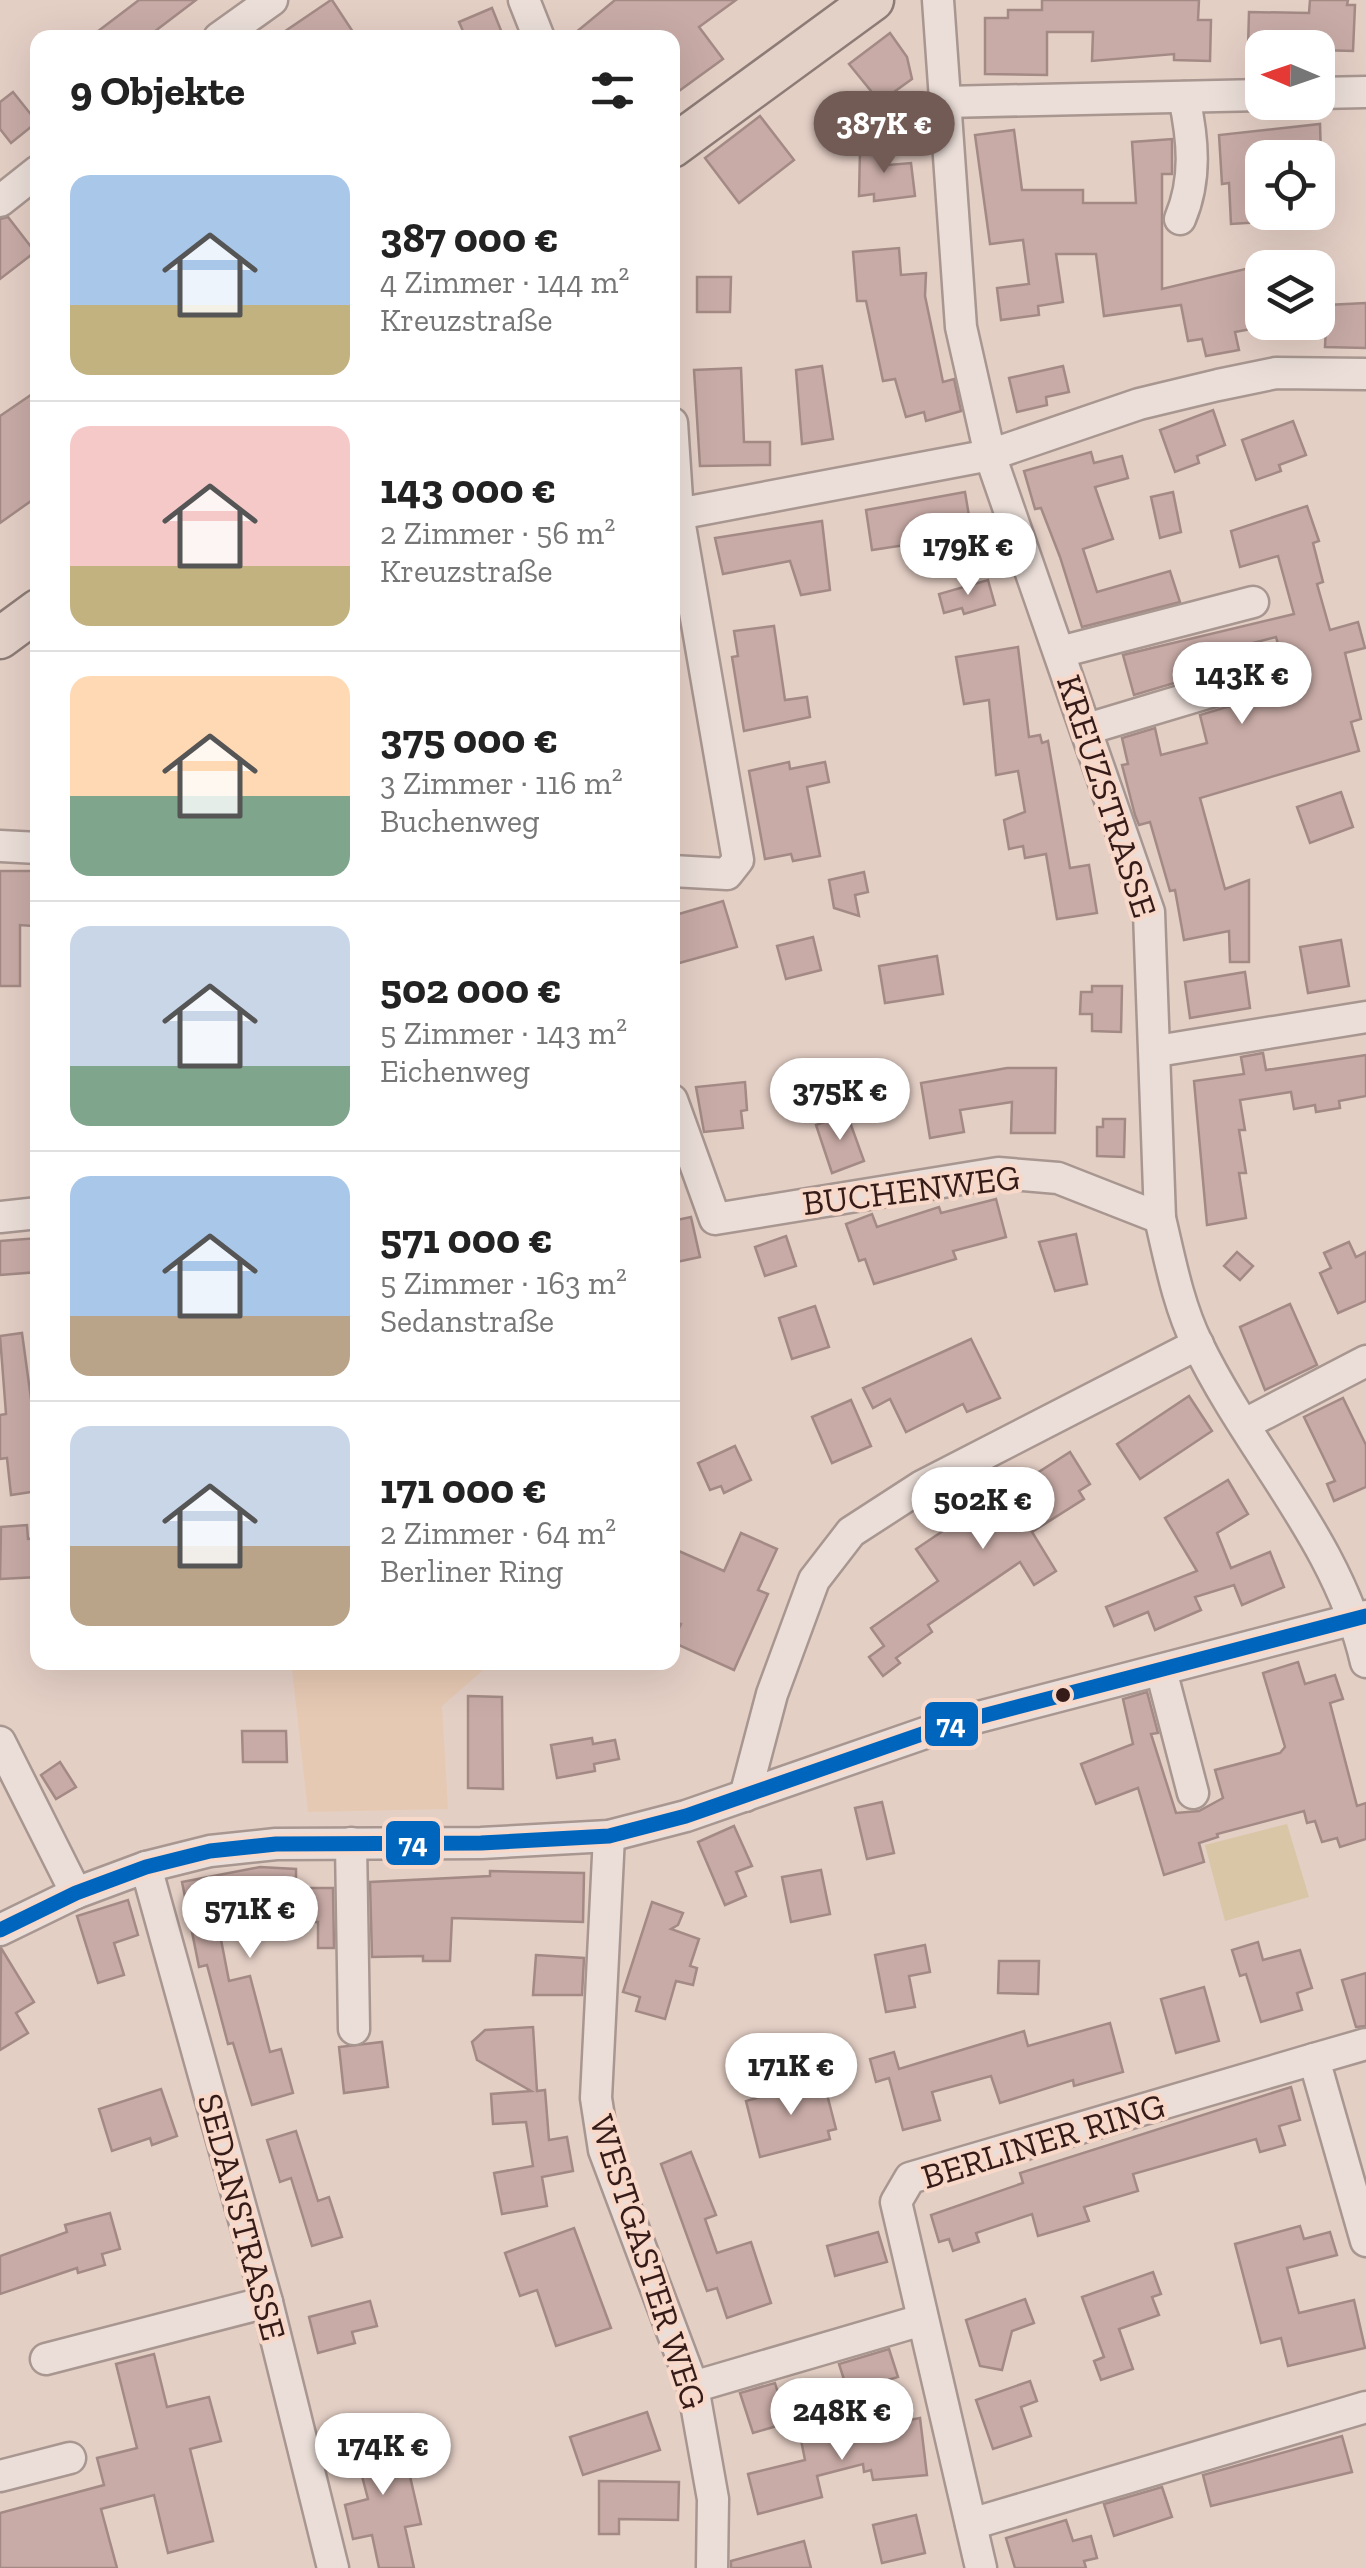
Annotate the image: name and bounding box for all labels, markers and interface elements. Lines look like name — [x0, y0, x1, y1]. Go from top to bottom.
north arrow — [1245, 30, 1335, 120]
map controls — [1245, 30, 1335, 340]
icon: filters — [585, 63, 640, 118]
text: 9 Objekte — [70, 65, 245, 116]
pin: 387K € — [803, 91, 965, 176]
text: 387K € — [836, 104, 932, 142]
button: locate — [1245, 140, 1335, 230]
text: 387 000 € — [380, 212, 559, 263]
icon: home — [150, 215, 270, 335]
button: layers — [1245, 250, 1335, 340]
text: 4 Zimmer · 144 m² — [380, 263, 629, 301]
text: Kreuzstraße — [380, 301, 553, 339]
text: 143 000 € — [380, 463, 556, 514]
icon: home — [150, 466, 270, 586]
pin: 179K € — [887, 513, 1049, 598]
text: 2 Zimmer · 56 m² — [380, 514, 615, 552]
text: 179K € — [922, 526, 1014, 564]
text: Kreuzstraße — [380, 552, 553, 590]
pin: 143K € — [1161, 642, 1323, 727]
text: 143K € — [1195, 655, 1289, 693]
street label: KREUZSTRASSE — [1048, 669, 1166, 923]
text: 375 000 € — [380, 713, 558, 764]
icon: home — [150, 716, 270, 836]
text: 3 Zimmer · 116 m² — [380, 764, 623, 802]
text: Buchenweg — [380, 802, 540, 840]
text: 502 000 € — [380, 963, 562, 1014]
icon: home — [150, 966, 270, 1086]
text: 5 Zimmer · 143 m² — [380, 1014, 627, 1052]
text: Eichenweg — [380, 1052, 530, 1090]
pin: 375K € — [759, 1058, 921, 1143]
text: 375K € — [792, 1071, 888, 1109]
street label: BUCHENWEG — [800, 1156, 1022, 1224]
text: 571 000 € — [380, 1213, 553, 1264]
icon: home — [150, 1216, 270, 1336]
text: 5 Zimmer · 163 m² — [380, 1264, 627, 1302]
text: Sedanstraße — [380, 1302, 554, 1340]
text: 171 000 € — [380, 1463, 547, 1514]
icon: home — [150, 1466, 270, 1586]
pin: 502K € — [902, 1467, 1064, 1552]
text: 502K € — [934, 1480, 1032, 1518]
text: 2 Zimmer · 64 m² — [380, 1514, 616, 1552]
text: Berliner Ring — [380, 1552, 563, 1590]
unlabelled marker — [1053, 1685, 1073, 1705]
line badge: 74 — [923, 1700, 980, 1748]
text: 74 — [936, 1708, 966, 1741]
line badge: 74 — [384, 1819, 442, 1867]
text: 74 — [398, 1827, 428, 1860]
pin: 571K € — [169, 1876, 331, 1961]
text: 571K € — [204, 1889, 296, 1927]
pin: 171K € — [710, 2033, 872, 2118]
text: 171K € — [747, 2046, 835, 2084]
street label: BERLINER RING — [916, 2084, 1170, 2198]
street label: SEDANSTRASSE — [189, 2089, 295, 2345]
street label: WESTGASTER WEG — [581, 2110, 715, 2414]
pin: 248K € — [761, 2378, 923, 2463]
text: 248K € — [792, 2391, 892, 2429]
pin: 174K € — [302, 2413, 464, 2498]
text: 174K € — [337, 2426, 429, 2464]

